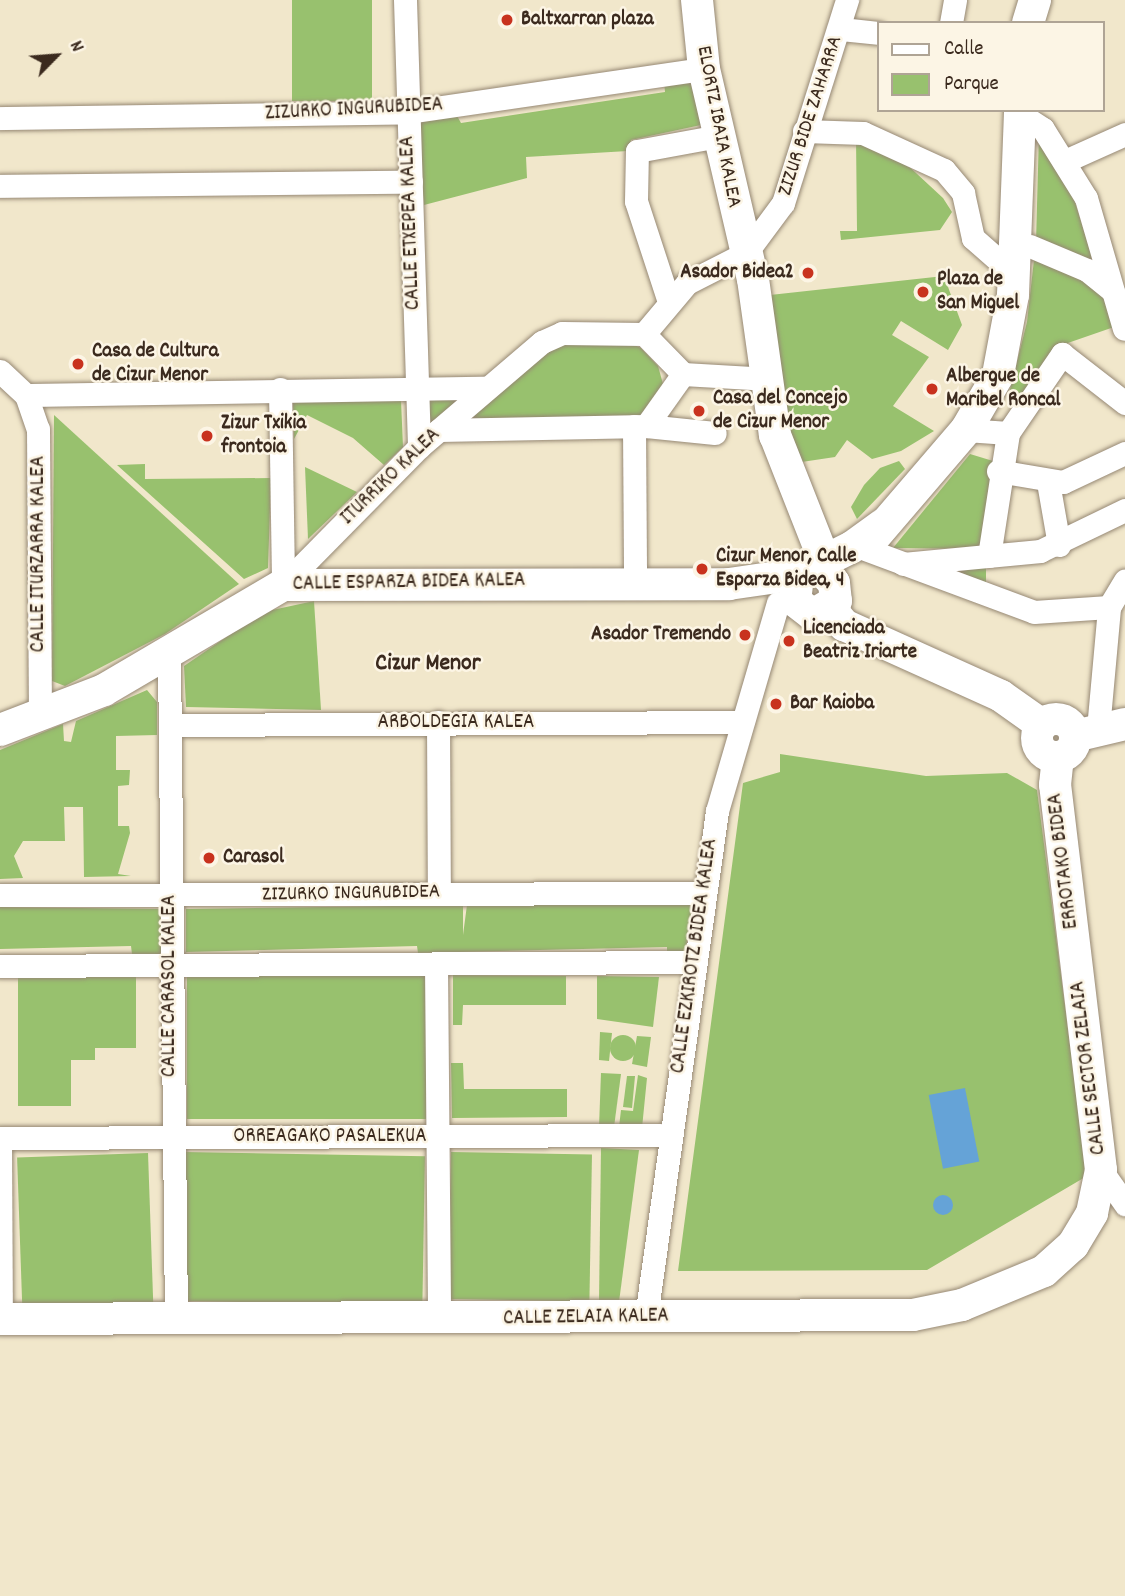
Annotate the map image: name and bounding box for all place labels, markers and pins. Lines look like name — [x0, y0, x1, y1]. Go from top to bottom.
place label: Baltxarran plaza — [521, 7, 653, 33]
marker: Baltxarran plaza — [499, 12, 515, 28]
place label: Asador Bidea2 — [680, 260, 794, 286]
marker: Asador Bidea2 — [800, 265, 816, 281]
place label: Plaza de San Miguel — [937, 267, 1019, 317]
marker: Plaza de San Miguel — [915, 284, 931, 300]
place label: Casa de Cultura de Cizur Menor — [92, 339, 218, 389]
marker: Casa de Cultura de Cizur Menor — [70, 356, 86, 372]
place label: Albergue de Maribel Roncal — [946, 364, 1060, 414]
marker: Albergue de Maribel Roncal — [924, 381, 940, 397]
place label: Casa del Concejo de Cizur Menor — [713, 386, 848, 436]
marker: Casa del Concejo de Cizur Menor — [691, 403, 707, 419]
place label: Zizur Txikia frontoia — [221, 411, 306, 461]
marker: Zizur Txikia frontoia — [199, 428, 215, 444]
place label: Cizur Menor, Calle Esparza Bidea, 4 — [716, 544, 856, 594]
marker: Cizur Menor, Calle Esparza Bidea, 4 — [694, 561, 710, 577]
place label: Licenciada Beatriz Iriarte — [803, 616, 917, 666]
place label: Asador Tremendo — [591, 622, 731, 648]
marker: Asador Tremendo — [737, 627, 753, 643]
marker: Licenciada Beatriz Iriarte — [781, 633, 797, 649]
place label: Bar Kaioba — [790, 691, 874, 717]
marker: Bar Kaioba — [768, 696, 784, 712]
place label: Carasol — [223, 845, 284, 871]
marker: Carasol — [201, 850, 217, 866]

